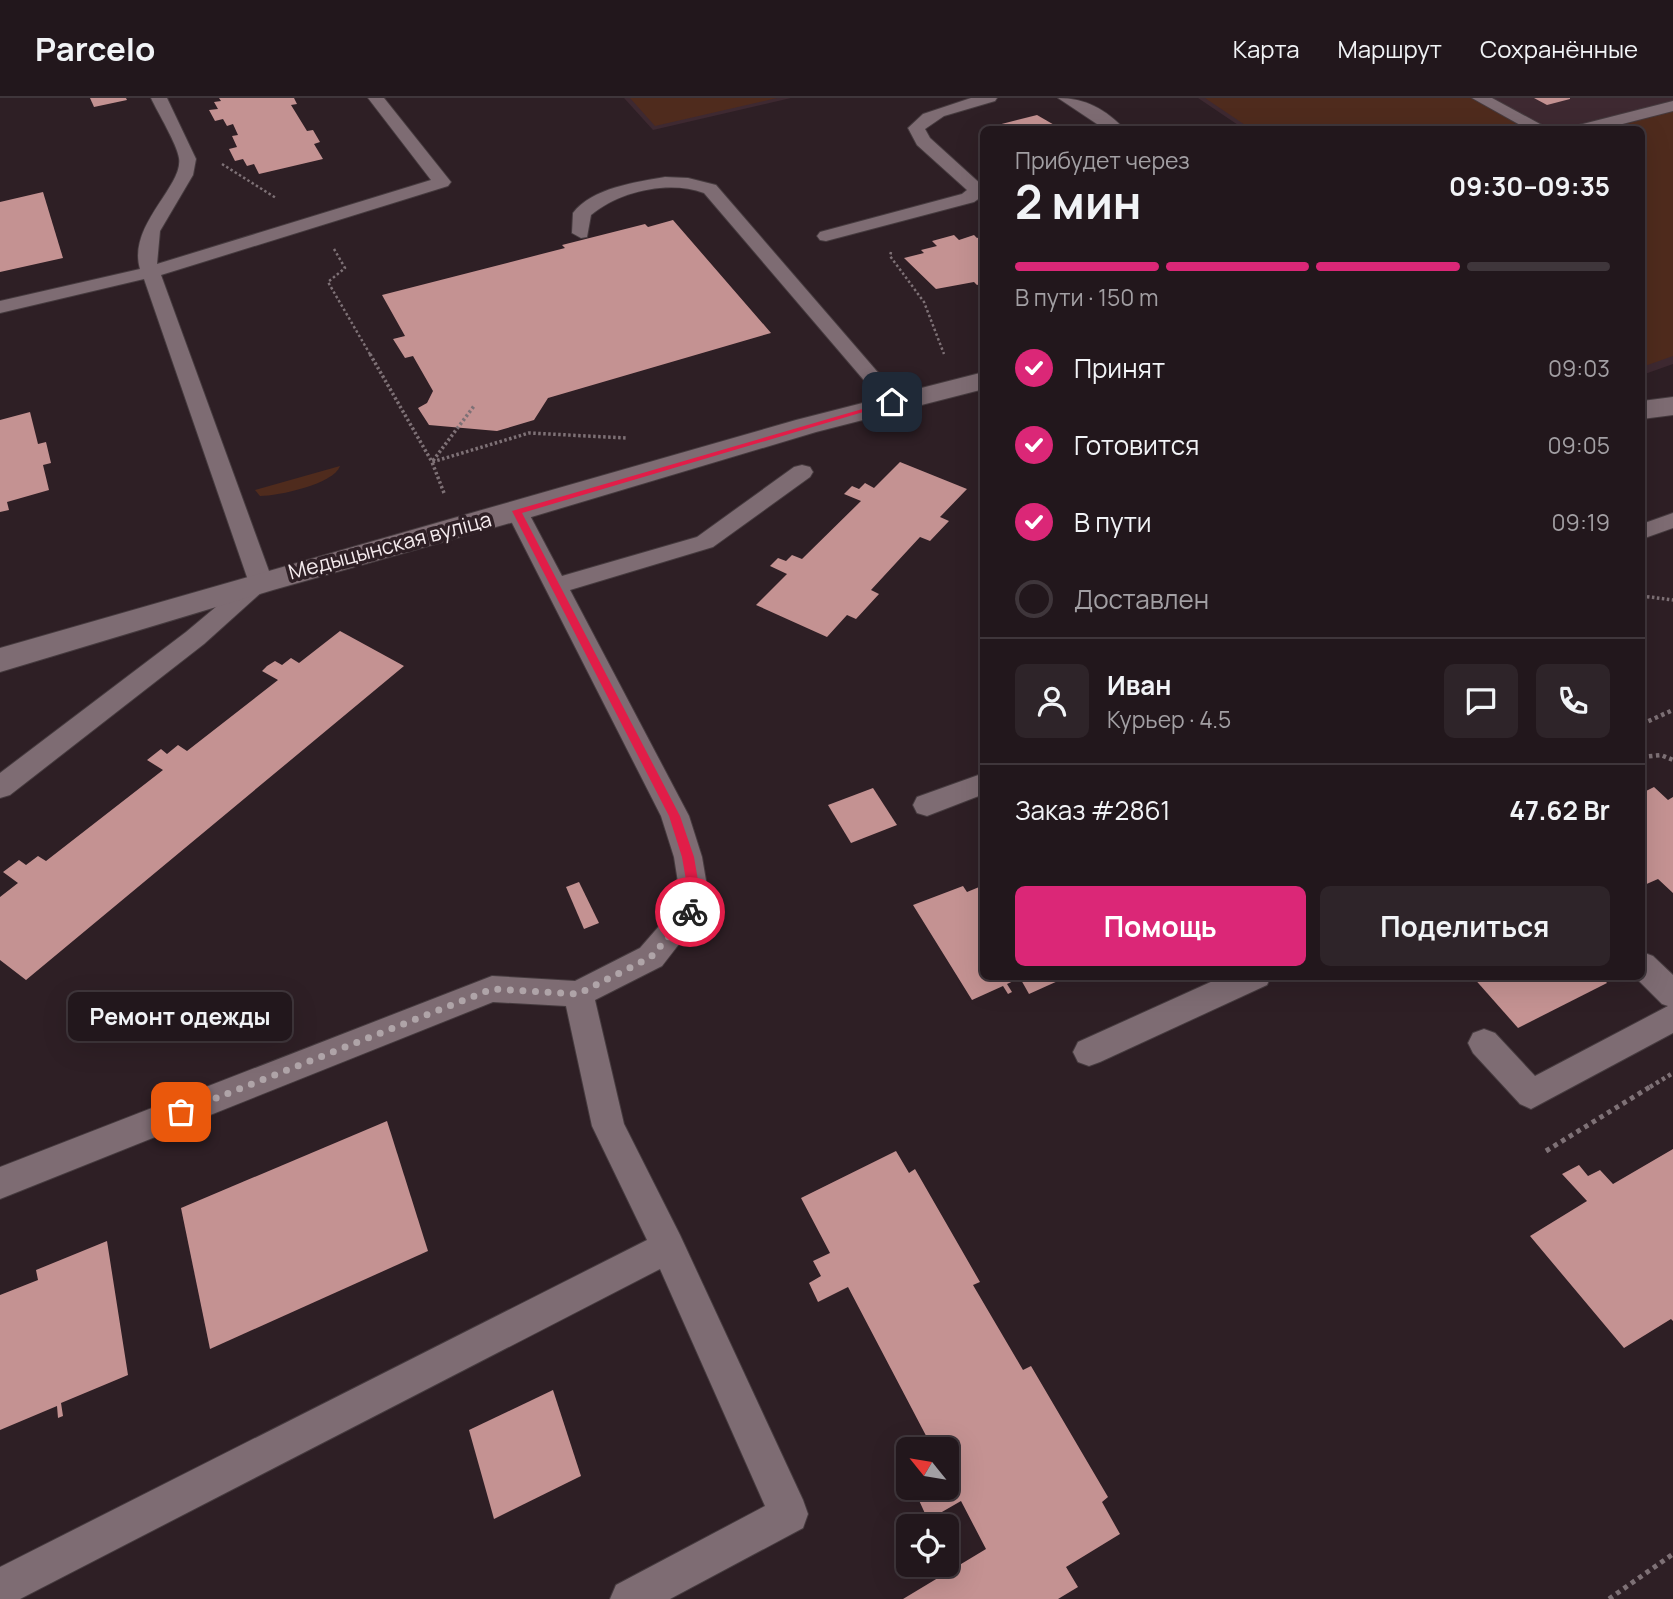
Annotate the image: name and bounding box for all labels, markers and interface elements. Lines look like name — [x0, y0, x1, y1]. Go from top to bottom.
text: Parcelo — [35, 26, 156, 71]
text: Карта — [1233, 32, 1300, 65]
text: Маршрут — [1338, 32, 1442, 65]
text: Сохранённые — [1480, 32, 1638, 65]
text: Прибудет через — [1015, 144, 1190, 176]
text: 09:30–09:35 — [1449, 168, 1610, 204]
text: 2 мин — [1015, 170, 1142, 233]
text: В пути · 150 m — [1015, 281, 1158, 313]
icon: check — [1015, 349, 1053, 387]
text: Принят — [1074, 350, 1165, 386]
text: 09:03 — [1548, 352, 1610, 384]
pin — [862, 372, 922, 432]
icon: home — [873, 383, 911, 421]
icon: check — [1015, 426, 1053, 464]
text: Готовится — [1074, 427, 1199, 463]
text: 09:05 — [1548, 429, 1610, 461]
icon: check — [1015, 503, 1053, 541]
street label: Медыцынская вуліца — [285, 504, 494, 586]
text: В пути — [1074, 504, 1152, 540]
text: 09:19 — [1552, 506, 1610, 538]
text: Доставлен — [1074, 581, 1209, 617]
button: person — [1015, 664, 1089, 738]
button: chat — [1444, 664, 1518, 738]
button: phone — [1536, 664, 1610, 738]
text: Иван — [1107, 667, 1171, 703]
text: Курьер · 4.5 — [1107, 703, 1231, 735]
text: Заказ #2861 — [1015, 792, 1170, 828]
text: 47.62 Br — [1509, 792, 1610, 828]
courier — [655, 877, 725, 947]
button: Помощь — [1015, 886, 1306, 966]
button: Поделиться — [1320, 886, 1610, 966]
icon: bike — [671, 893, 709, 931]
callout: Ремонт одежды — [69, 993, 293, 1042]
text: Ремонт одежды — [89, 1000, 271, 1032]
pin — [151, 1082, 211, 1142]
icon: bag — [162, 1093, 200, 1131]
north arrow — [896, 1437, 959, 1500]
map controls — [896, 1437, 959, 1577]
button: locate — [896, 1514, 959, 1577]

